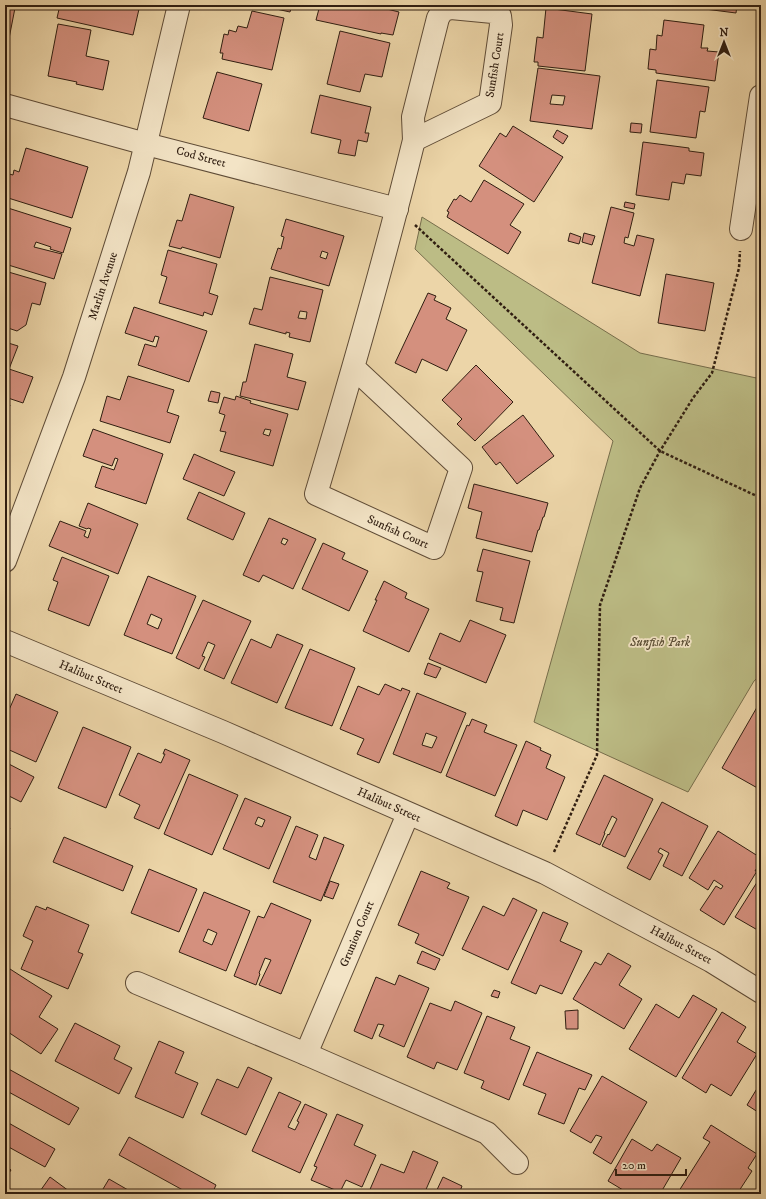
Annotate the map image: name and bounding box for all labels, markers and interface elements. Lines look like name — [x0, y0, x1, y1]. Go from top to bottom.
north arrow — [704, 22, 744, 62]
text: N — [719, 26, 729, 40]
street label: Sunfish Court — [482, 31, 508, 99]
street label: Cod Street — [175, 143, 228, 171]
street label: Marlin Avenue — [85, 250, 121, 322]
street label: Sunfish Court — [365, 512, 431, 552]
park label: Sunfish Park — [629, 635, 690, 650]
street label: Halibut Street — [57, 657, 125, 697]
street label: Halibut Street — [355, 784, 423, 826]
street label: Grunion Court — [336, 898, 378, 969]
street label: Halibut Street — [647, 922, 715, 968]
scale bar — [616, 1151, 686, 1177]
text: 20 m — [622, 1158, 646, 1173]

